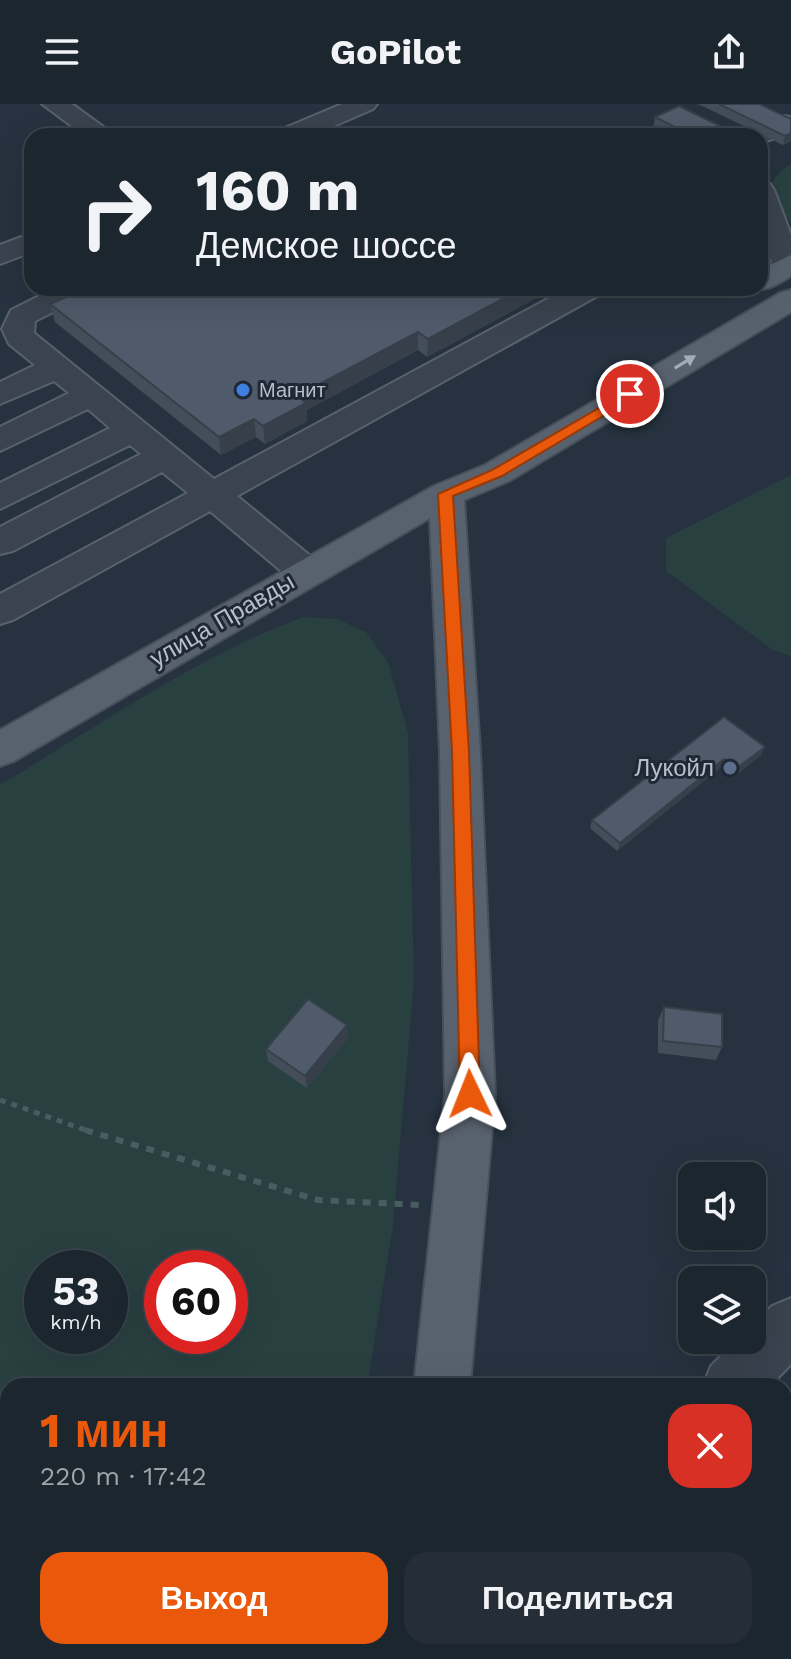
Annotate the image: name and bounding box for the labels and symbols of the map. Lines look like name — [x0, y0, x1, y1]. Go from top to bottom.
one-way arrow — [674, 355, 696, 369]
pin — [596, 360, 664, 428]
place label: Магнит — [259, 378, 326, 402]
marker: Магнит — [234, 381, 252, 399]
street label: улица Правды — [145, 567, 299, 673]
place label: Лукойл — [634, 754, 714, 782]
marker: Лукойл — [721, 759, 739, 777]
position arrow — [428, 1052, 512, 1136]
speed limit sign: 60 — [144, 1250, 248, 1354]

